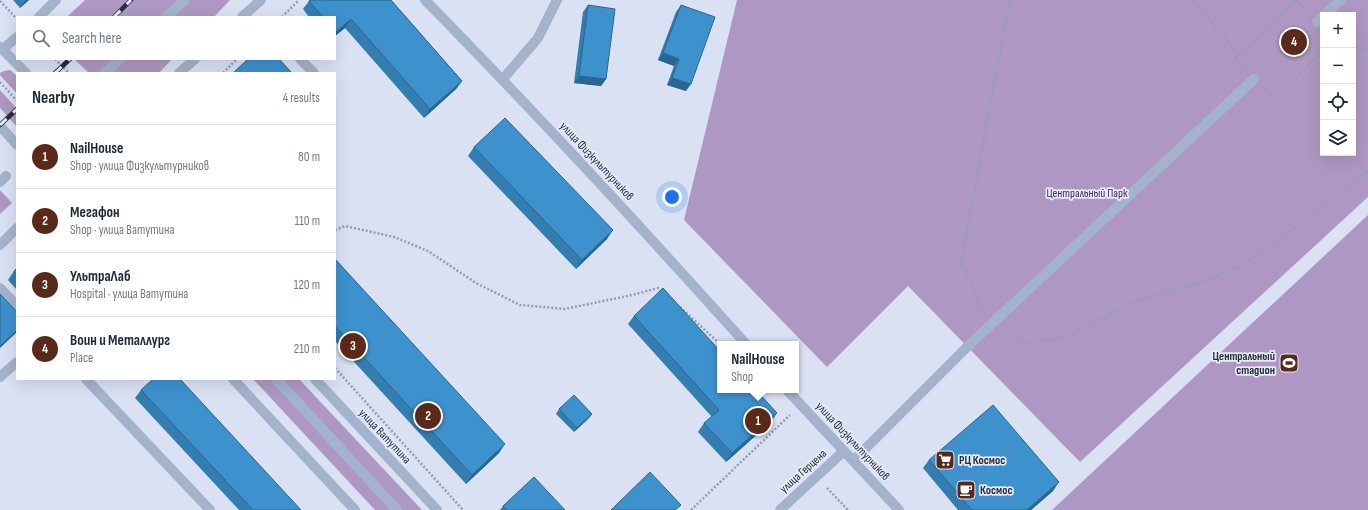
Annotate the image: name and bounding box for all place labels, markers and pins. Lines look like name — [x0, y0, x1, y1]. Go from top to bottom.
pin: 4 — [1281, 27, 1307, 57]
pin: 3 — [340, 331, 366, 361]
place label: Центральный стадион — [1212, 349, 1275, 378]
sports icon: Центральный стадион — [1278, 352, 1300, 374]
pin: 2 — [415, 401, 441, 431]
pin: 1 — [745, 406, 771, 436]
supermarket icon: РЦ Космос — [934, 449, 956, 471]
place label: РЦ Космос — [959, 453, 1005, 468]
cafe icon: Космос — [955, 479, 977, 501]
place label: Космос — [980, 483, 1013, 498]

